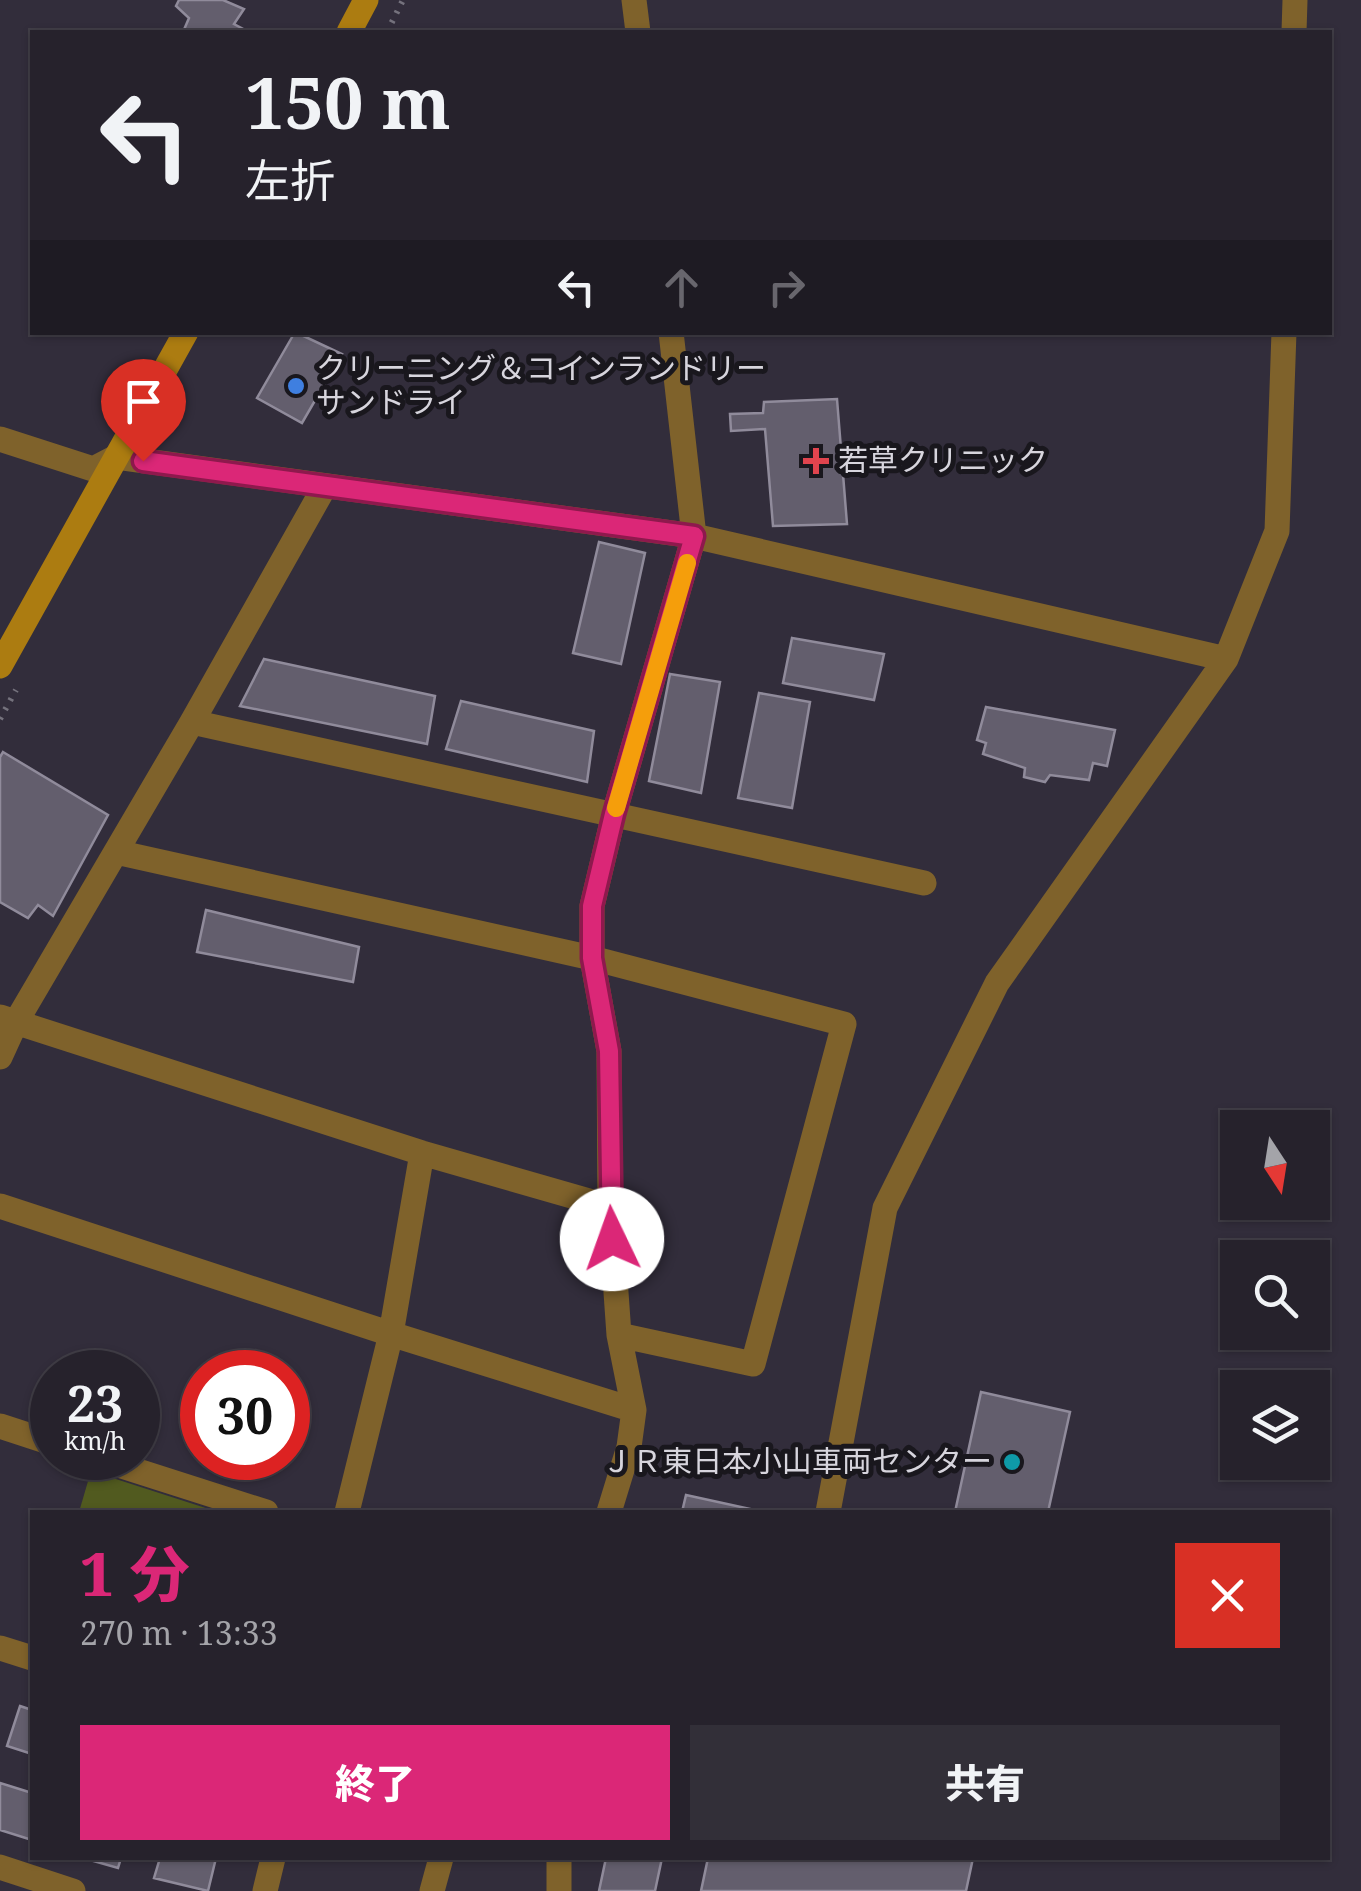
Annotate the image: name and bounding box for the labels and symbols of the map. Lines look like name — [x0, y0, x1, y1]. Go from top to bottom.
place label: クリーニング＆コインランドリー サンドライ — [316, 347, 766, 422]
pin — [101, 359, 186, 462]
marker: クリーニング＆コインランドリー サンドライ — [285, 375, 307, 397]
place label: 若草クリニック — [838, 439, 1048, 480]
marker: 若草クリニック — [803, 448, 829, 474]
north arrow — [1220, 1110, 1330, 1220]
position arrow — [560, 1187, 664, 1291]
speed limit sign: 30 — [180, 1350, 310, 1480]
place label: ＪＲ東日本小山車両センター — [602, 1440, 992, 1481]
marker: ＪＲ東日本小山車両センター — [1001, 1451, 1023, 1473]

